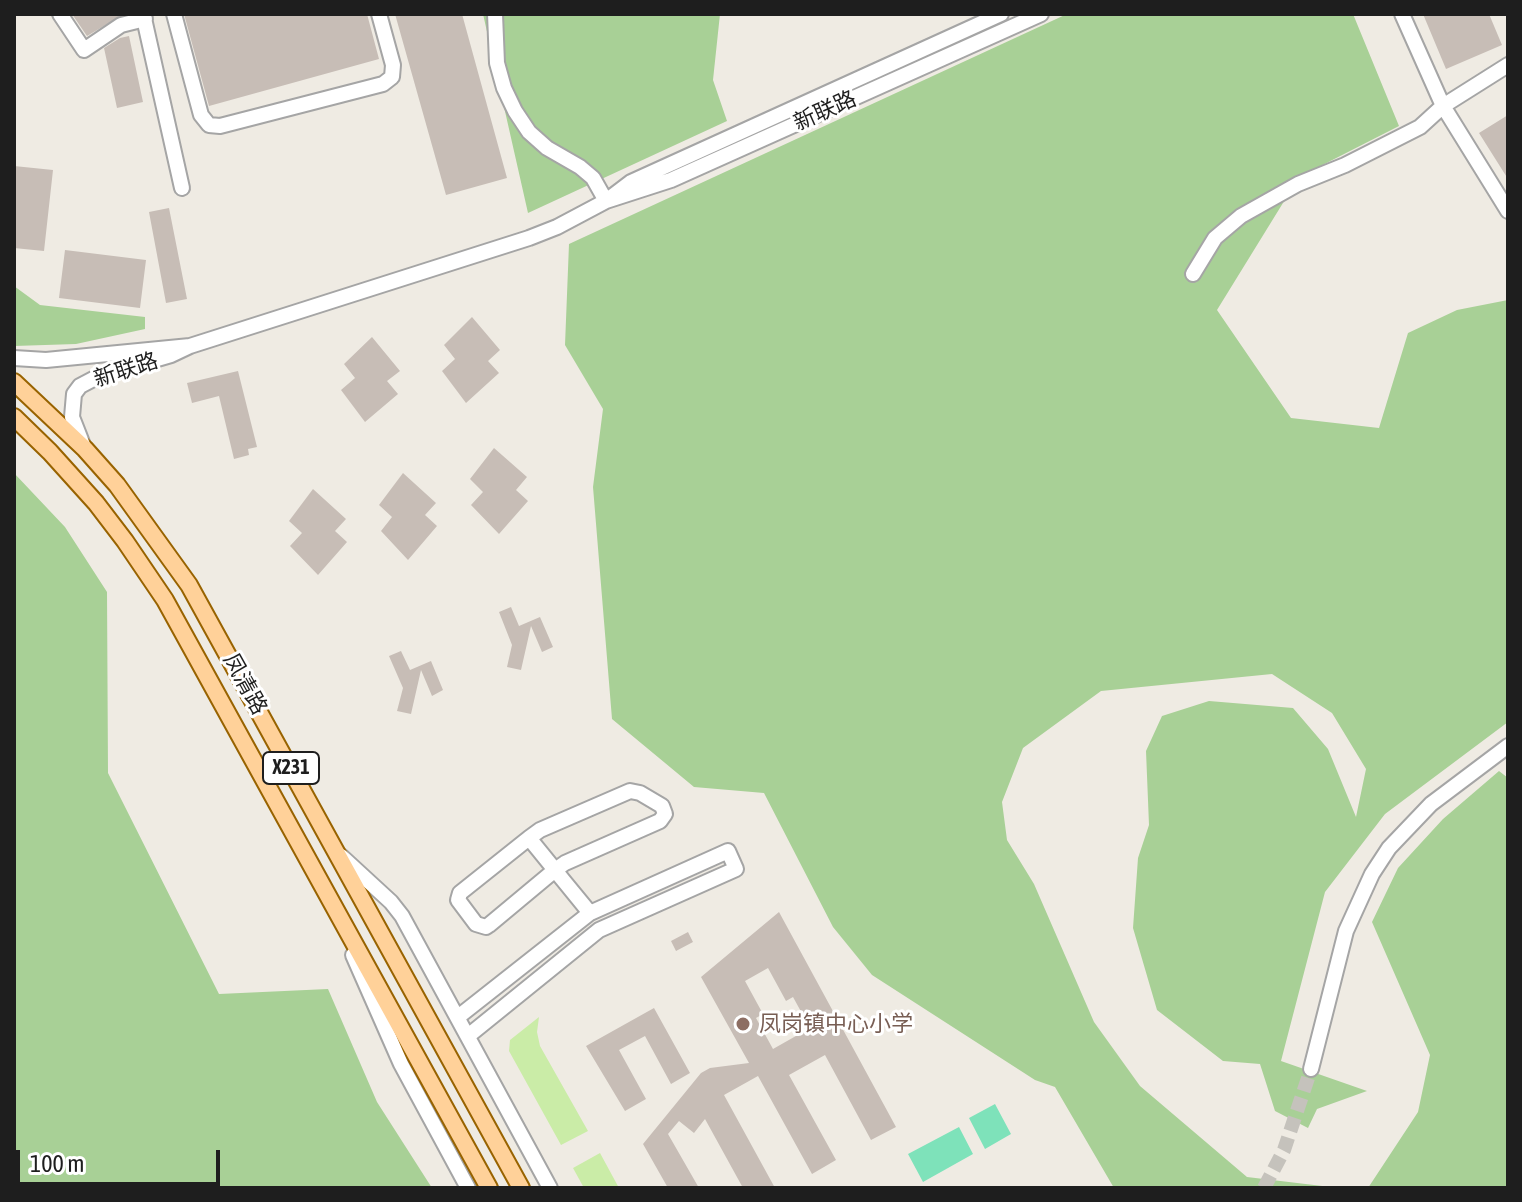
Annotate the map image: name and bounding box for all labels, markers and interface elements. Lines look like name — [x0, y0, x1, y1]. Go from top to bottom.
street label: 新联路 — [789, 86, 861, 136]
street label: 新联路 — [91, 347, 161, 393]
street label: 凤清路 — [217, 649, 273, 719]
road number: X231 — [263, 752, 319, 784]
place label: 凤岗镇中心小学 — [759, 1011, 913, 1037]
marker: 凤岗镇中心小学 — [734, 1015, 752, 1033]
scale bar — [20, 1134, 224, 1184]
text: 100 m — [30, 1150, 84, 1177]

